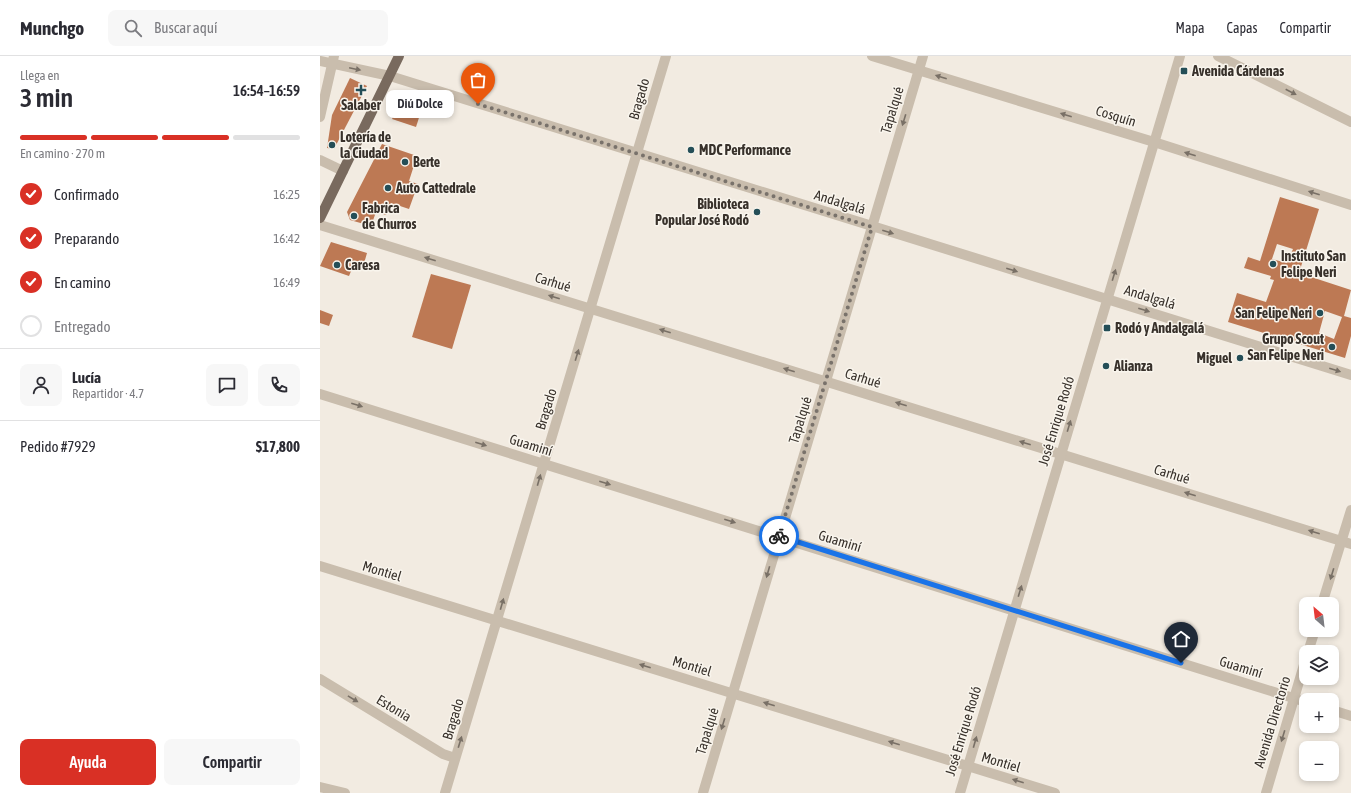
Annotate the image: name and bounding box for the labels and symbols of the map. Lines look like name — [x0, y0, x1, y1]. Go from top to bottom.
pin — [461, 63, 495, 104]
place label: Avenida Cárdenas — [1191, 63, 1284, 79]
one-way arrow — [349, 66, 361, 72]
marker: Avenida Cárdenas — [1179, 66, 1189, 76]
one-way arrow — [935, 74, 947, 80]
street label: Bragado — [625, 76, 653, 122]
marker: Salaber — [356, 85, 366, 95]
street label: Tapalqué — [877, 85, 907, 135]
one-way arrow — [1285, 89, 1296, 95]
callout: Diú Dolce — [386, 90, 454, 118]
place label: Salaber — [341, 97, 382, 113]
street label: Cosquín — [1094, 102, 1138, 130]
one-way arrow — [1060, 112, 1072, 118]
one-way arrow — [901, 114, 907, 126]
place label: Lotería de la Ciudad — [340, 129, 391, 161]
marker: Lotería de la Ciudad — [327, 140, 337, 150]
place label: MDC Performance — [699, 142, 791, 158]
marker: MDC Performance — [686, 145, 696, 155]
one-way arrow — [1184, 150, 1196, 156]
place label: Berte — [413, 154, 440, 170]
marker: Berte — [400, 157, 410, 167]
place label: Auto Cattedrale — [395, 180, 476, 196]
marker: Auto Cattedrale — [383, 183, 393, 193]
street label: Andalgalá — [812, 187, 868, 217]
one-way arrow — [1308, 190, 1320, 196]
place label: Biblioteca Popular José Rodó — [655, 196, 749, 228]
place label: Fabrica de Churros — [362, 200, 417, 232]
marker: Biblioteca Popular José Rodó — [752, 207, 762, 217]
marker: Fabrica de Churros — [349, 211, 359, 221]
one-way arrow — [882, 229, 894, 235]
place label: Instituto San Felipe Neri — [1281, 248, 1346, 280]
one-way arrow — [424, 256, 436, 262]
place label: Caresa — [345, 257, 380, 273]
marker: Instituto San Felipe Neri — [1268, 259, 1278, 269]
marker: Caresa — [332, 260, 342, 270]
one-way arrow — [1007, 267, 1019, 273]
one-way arrow — [1111, 268, 1117, 280]
street label: Carhué — [533, 269, 573, 295]
street label: Andalgalá — [1122, 282, 1178, 312]
one-way arrow — [548, 294, 560, 300]
place label: San Felipe Neri — [1235, 305, 1312, 321]
one-way arrow — [1139, 307, 1151, 313]
marker: San Felipe Neri — [1315, 308, 1325, 318]
place label: Rodó y Andalgalá — [1115, 320, 1205, 336]
marker: Rodó y Andalgalá — [1102, 323, 1112, 333]
one-way arrow — [658, 328, 670, 334]
place label: Grupo Scout San Felipe Neri — [1247, 331, 1324, 363]
marker: Grupo Scout San Felipe Neri — [1327, 342, 1337, 352]
one-way arrow — [574, 349, 580, 361]
place label: Miguel — [1197, 350, 1232, 366]
marker: Miguel — [1235, 353, 1245, 363]
place label: Alianza — [1113, 358, 1153, 374]
marker: Alianza — [1101, 361, 1111, 371]
street label: Carhué — [843, 365, 883, 391]
one-way arrow — [783, 367, 795, 373]
one-way arrow — [1330, 367, 1342, 373]
street label: José Enrique Rodó — [1035, 374, 1077, 468]
street label: Bragado — [532, 386, 560, 432]
street label: Tapalqué — [785, 395, 815, 445]
one-way arrow — [895, 401, 907, 407]
one-way arrow — [352, 402, 364, 408]
one-way arrow — [1066, 420, 1072, 432]
street label: Guaminí — [508, 431, 554, 459]
one-way arrow — [1019, 440, 1031, 446]
one-way arrow — [476, 441, 488, 447]
street label: Carhué — [1152, 461, 1192, 487]
one-way arrow — [536, 473, 542, 485]
one-way arrow — [600, 480, 612, 486]
one-way arrow — [1183, 491, 1195, 497]
courier — [759, 516, 799, 556]
one-way arrow — [724, 518, 736, 524]
street label: Guaminí — [817, 527, 863, 555]
one-way arrow — [1307, 529, 1319, 535]
street label: Montiel — [360, 557, 404, 585]
one-way arrow — [765, 567, 771, 579]
one-way arrow — [1329, 568, 1335, 580]
one-way arrow — [1017, 584, 1023, 596]
north arrow — [1299, 597, 1339, 637]
one-way arrow — [499, 598, 505, 610]
pin — [1164, 622, 1198, 663]
street label: Montiel — [670, 652, 714, 680]
street label: Guaminí — [1218, 653, 1264, 681]
one-way arrow — [639, 663, 651, 669]
street label: Avenida Directorio — [1250, 674, 1294, 770]
street label: José Enrique Rodó — [942, 684, 984, 778]
street label: Estonia — [374, 691, 414, 725]
one-way arrow — [347, 696, 359, 703]
street label: Bragado — [439, 696, 467, 742]
one-way arrow — [763, 701, 775, 707]
street label: Tapalqué — [692, 706, 722, 756]
one-way arrow — [720, 718, 726, 730]
one-way arrow — [1280, 730, 1286, 742]
one-way arrow — [457, 736, 463, 748]
one-way arrow — [972, 736, 978, 748]
one-way arrow — [887, 740, 899, 746]
street label: Montiel — [979, 748, 1023, 776]
one-way arrow — [1011, 778, 1023, 784]

